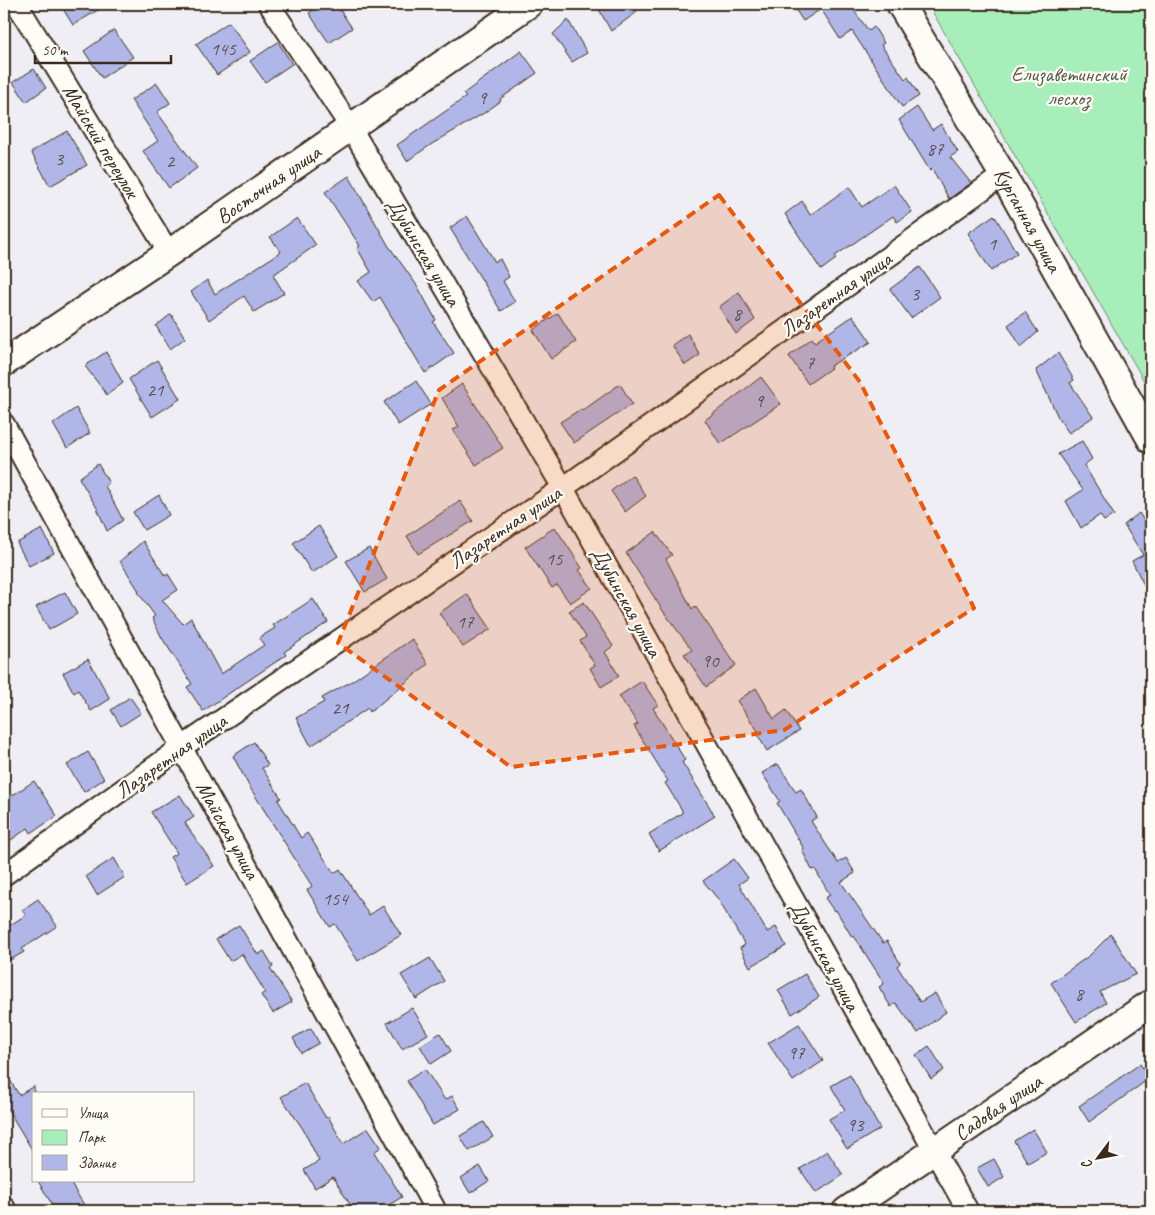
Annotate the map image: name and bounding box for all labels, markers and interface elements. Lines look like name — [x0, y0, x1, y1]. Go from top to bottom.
scale bar — [35, 32, 171, 64]
house number: 145 — [210, 37, 237, 61]
text: 50 m — [42, 41, 69, 60]
park label: Елизаветинский лесхоз — [1011, 61, 1128, 112]
street label: Майский переулок — [57, 79, 146, 204]
house number: 9 — [478, 86, 488, 110]
house number: 87 — [926, 137, 945, 161]
street label: Восточная улица — [211, 138, 327, 230]
house number: 3 — [55, 147, 65, 171]
house number: 2 — [166, 149, 176, 173]
street label: Курганная улица — [988, 163, 1069, 278]
street label: Дубинская улица — [381, 193, 467, 313]
house number: 1 — [988, 232, 998, 256]
street label: Лазаретная улица — [775, 245, 899, 343]
house number: 3 — [911, 282, 921, 306]
house number: 8 — [733, 302, 744, 326]
house number: 7 — [806, 351, 816, 375]
house number: 21 — [146, 378, 165, 402]
house number: 9 — [755, 389, 765, 413]
street label: Лазаретная улица — [444, 479, 568, 575]
street label: Дубинская улица — [586, 542, 669, 663]
house number: 15 — [545, 547, 564, 571]
house number: 17 — [456, 610, 475, 634]
house number: 90 — [701, 649, 720, 673]
house number: 21 — [331, 696, 350, 720]
street label: Лазаретная улица — [110, 707, 234, 805]
street label: Майская улица — [190, 777, 266, 885]
house number: 154 — [322, 887, 350, 911]
street label: Дубинская улица — [784, 896, 867, 1017]
house number: 8 — [1075, 982, 1086, 1006]
house number: 97 — [787, 1041, 806, 1065]
street label: Садовая улица — [949, 1067, 1049, 1146]
legend — [32, 1092, 195, 1182]
text: Улица — [78, 1104, 109, 1123]
house number: 93 — [846, 1113, 865, 1137]
text: Парк — [78, 1128, 106, 1147]
north arrow — [1072, 1132, 1122, 1182]
text: Здание — [78, 1154, 117, 1173]
text: С — [1077, 1155, 1096, 1172]

